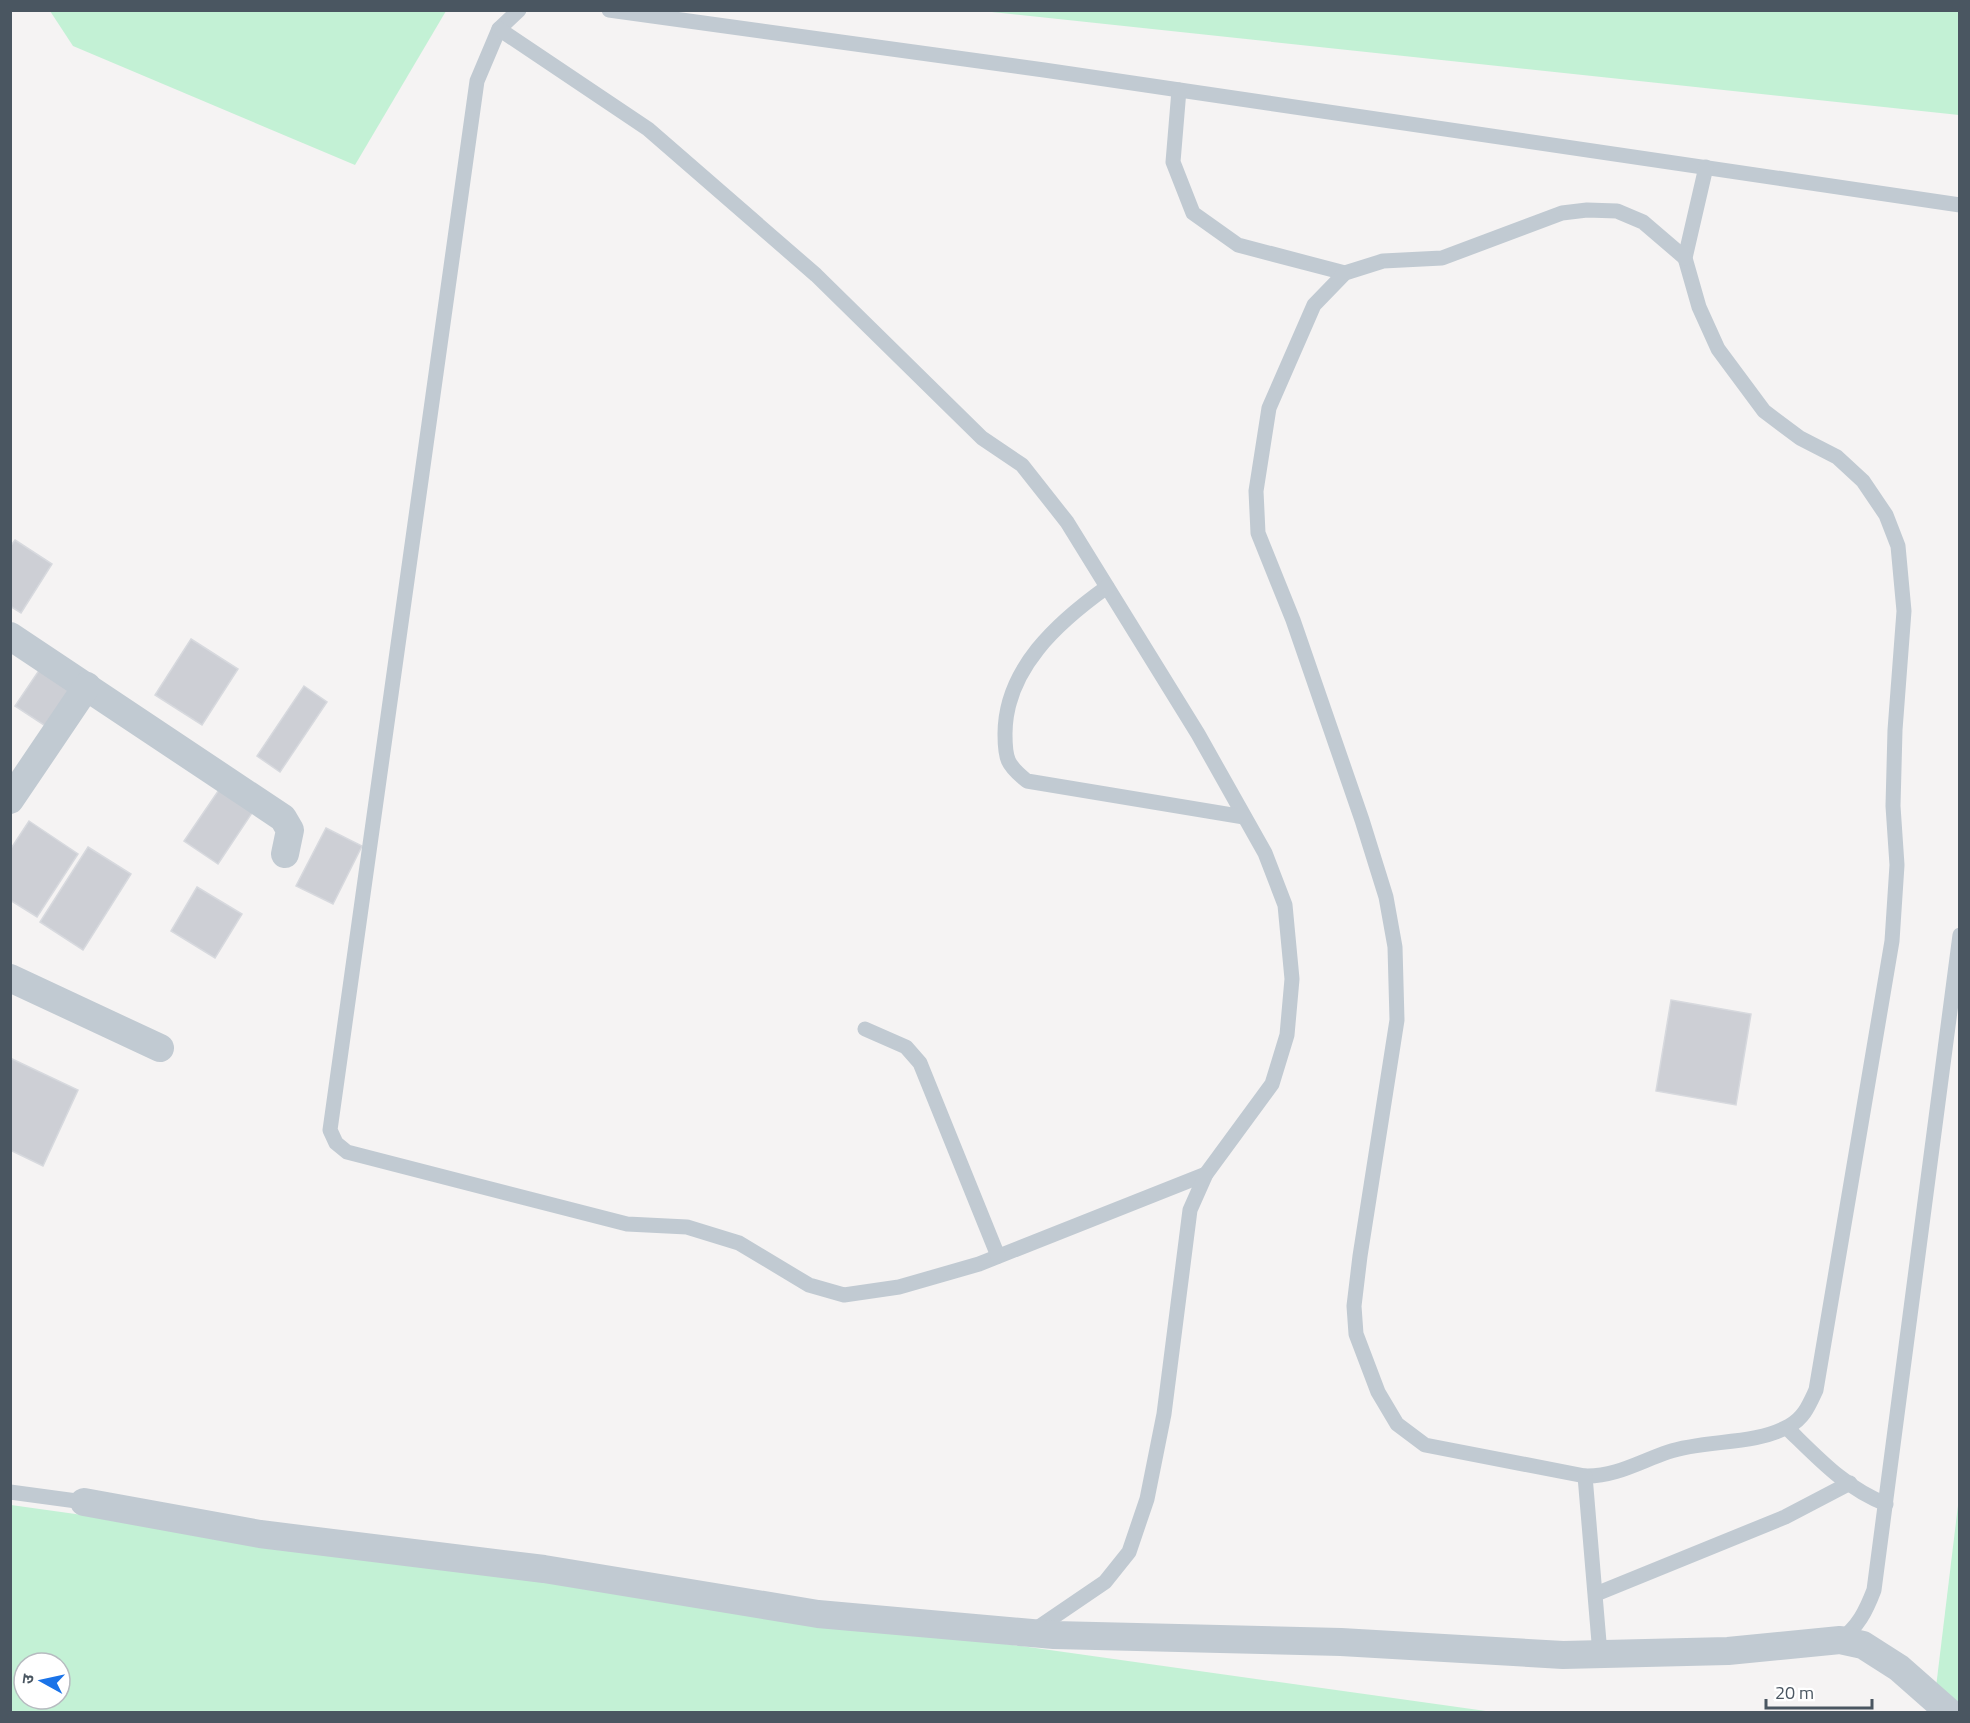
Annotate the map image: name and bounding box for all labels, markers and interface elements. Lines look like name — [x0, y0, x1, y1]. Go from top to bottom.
north arrow — [12, 1651, 72, 1711]
text: उ — [15, 1672, 40, 1685]
scale bar — [1766, 1672, 1872, 1710]
text: 20 m — [1775, 1679, 1814, 1706]

